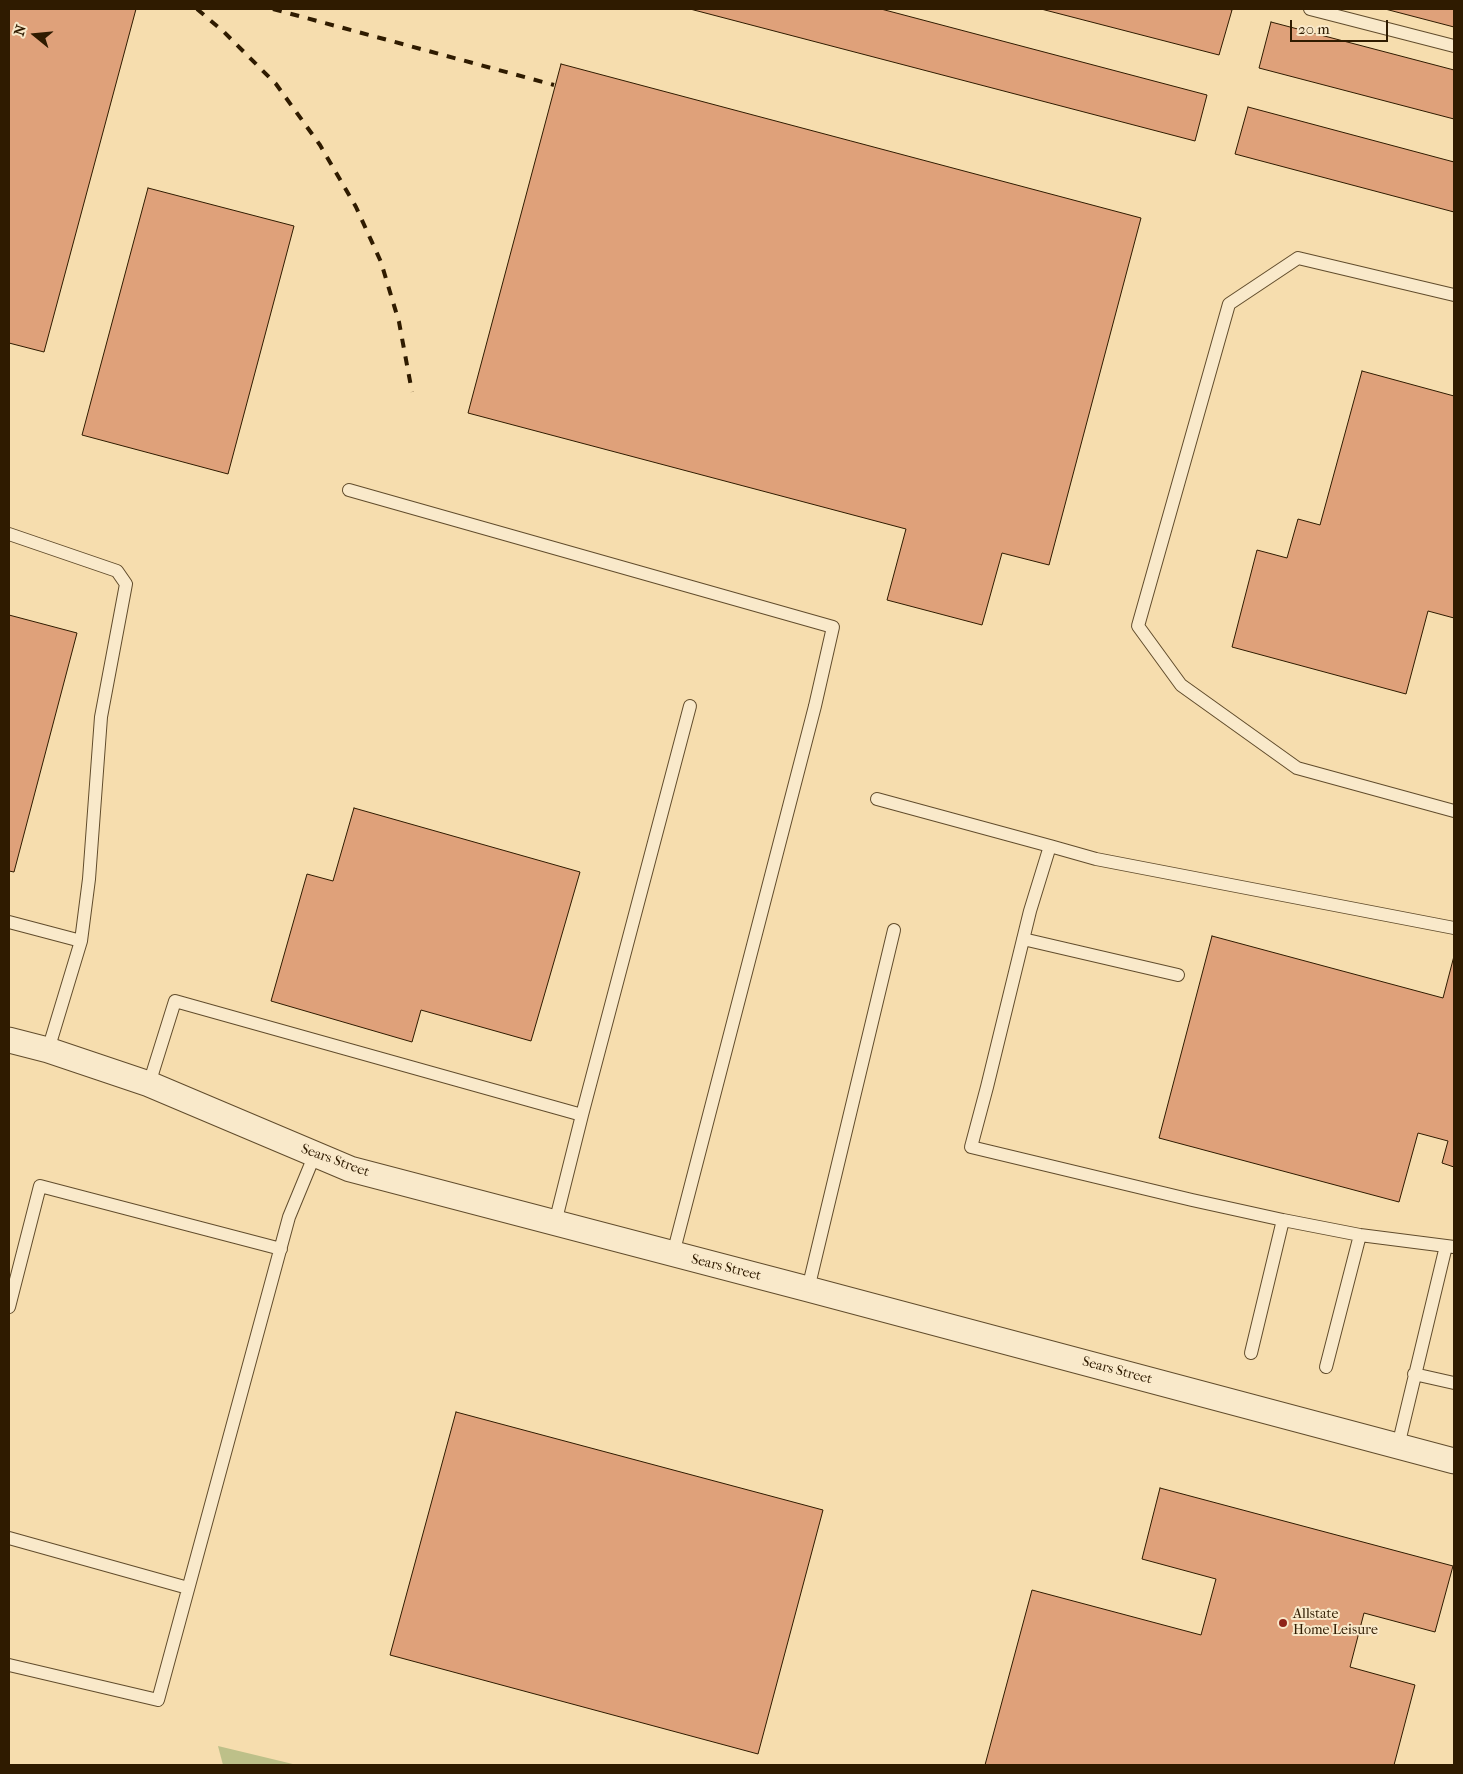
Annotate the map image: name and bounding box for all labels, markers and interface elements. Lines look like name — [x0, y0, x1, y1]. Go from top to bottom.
north arrow — [10, 10, 60, 60]
scale bar — [1293, 10, 1390, 42]
text: 20 m — [1298, 20, 1330, 38]
text: N — [10, 23, 30, 38]
street label: Sears Street — [298, 1141, 372, 1181]
street label: Sears Street — [689, 1251, 763, 1285]
street label: Sears Street — [1080, 1354, 1154, 1388]
place label: Allstate Home Leisure — [1293, 1607, 1378, 1640]
marker: Allstate Home Leisure — [1277, 1617, 1289, 1629]

